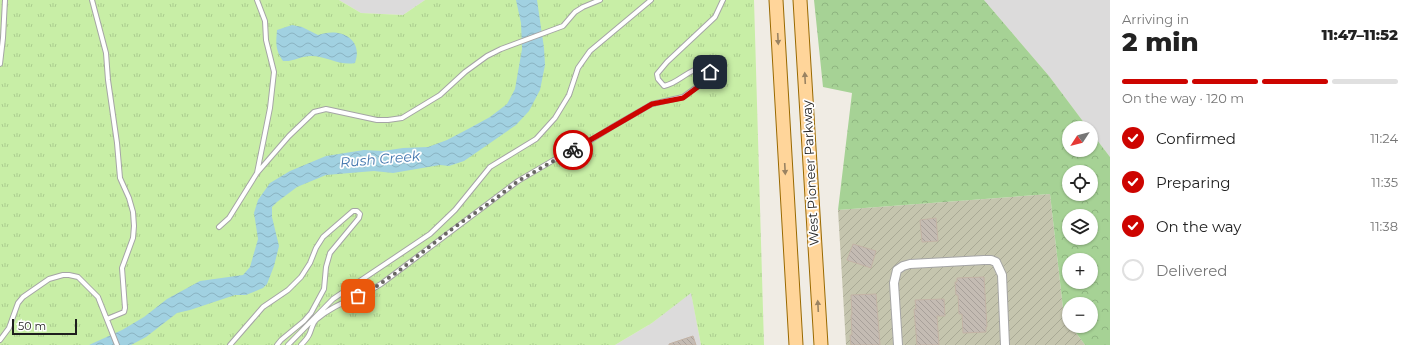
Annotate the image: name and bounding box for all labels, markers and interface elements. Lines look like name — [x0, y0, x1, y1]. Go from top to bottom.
text: Arriving in — [1122, 11, 1189, 27]
text: 11:47–11:52 — [1321, 25, 1398, 44]
text: 2 min — [1122, 26, 1199, 58]
one-way arrow — [775, 33, 782, 45]
pin — [693, 55, 727, 89]
icon: home — [699, 61, 721, 83]
one-way arrow — [801, 72, 808, 84]
text: On the way · 120 m — [1122, 90, 1244, 106]
street label: West Pioneer Parkway — [798, 99, 822, 246]
north arrow — [1062, 121, 1098, 157]
map controls — [1062, 121, 1098, 333]
icon: check — [1122, 127, 1144, 149]
text: Confirmed — [1156, 129, 1236, 148]
courier — [553, 130, 593, 170]
text: 11:24 — [1370, 130, 1398, 146]
icon: bike — [562, 139, 584, 161]
water label: Rush Creek — [339, 146, 421, 171]
one-way arrow — [782, 163, 789, 175]
button: locate — [1062, 165, 1098, 201]
icon: check — [1122, 171, 1144, 193]
text: Preparing — [1156, 173, 1231, 192]
text: 11:35 — [1371, 174, 1398, 190]
button: layers — [1062, 209, 1098, 245]
icon: check — [1122, 215, 1144, 237]
text: On the way — [1156, 217, 1241, 236]
text: 11:38 — [1370, 218, 1398, 234]
button: + — [1062, 253, 1098, 289]
text: Delivered — [1156, 261, 1228, 280]
pin — [341, 279, 375, 313]
icon: bag — [347, 285, 369, 307]
button: − — [1062, 297, 1098, 333]
one-way arrow — [815, 300, 822, 312]
scale bar — [12, 317, 77, 336]
text: 50 m — [18, 319, 46, 333]

